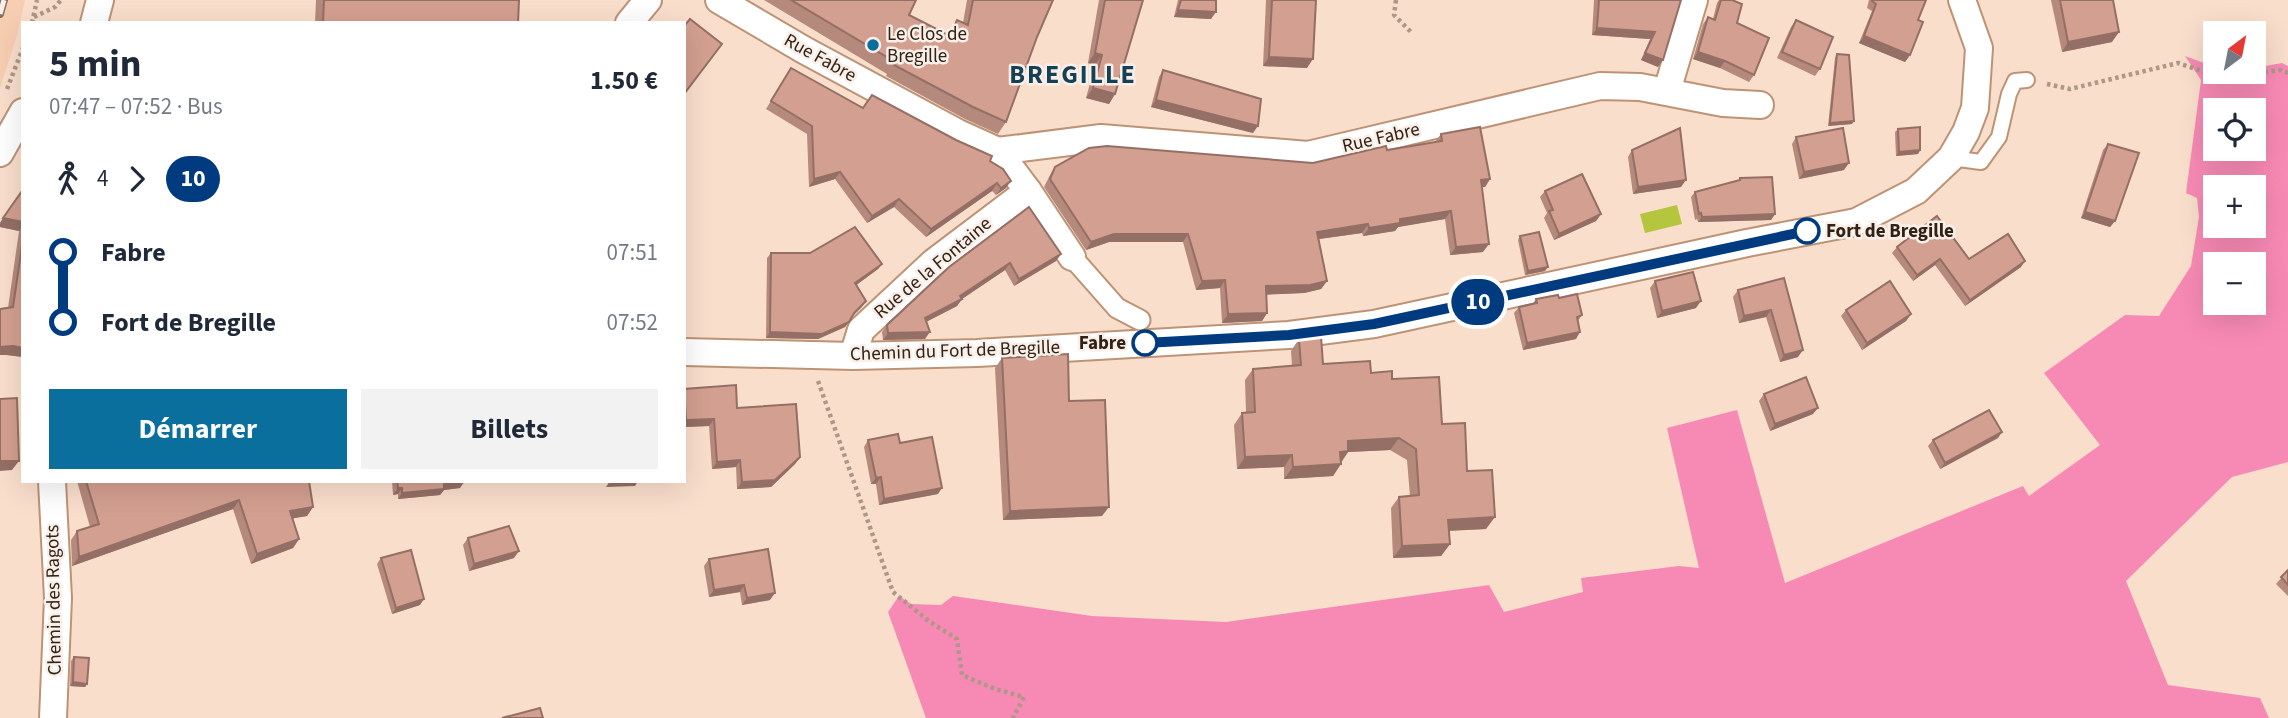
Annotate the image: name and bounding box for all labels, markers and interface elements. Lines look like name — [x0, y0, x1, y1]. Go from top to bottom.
place label: Le Clos de Bregille — [887, 21, 967, 70]
north arrow — [2203, 21, 2266, 84]
map controls — [2203, 21, 2266, 315]
street label: Rue Fabre — [779, 27, 861, 89]
text: 5 min — [49, 37, 141, 91]
marker: Le Clos de Bregille — [865, 37, 881, 53]
district label: BREGILLE — [1009, 56, 1137, 93]
text: 1.50 € — [590, 62, 658, 99]
text: 07:47 – 07:52 · Bus — [49, 90, 223, 123]
button: locate — [2203, 98, 2266, 161]
street label: Rue Fabre — [1339, 116, 1423, 160]
icon: walk — [49, 160, 87, 198]
icon: forward — [118, 160, 156, 198]
text: 10 — [180, 161, 206, 196]
text: 4 — [97, 162, 108, 195]
button: + — [2203, 175, 2266, 238]
street label: Rue de la Fontaine — [868, 211, 998, 325]
marker: Fort de Bregille — [1794, 218, 1820, 244]
place label: Fort de Bregille — [1826, 218, 1954, 245]
text: Fabre — [101, 234, 166, 271]
text: 07:51 — [607, 236, 658, 269]
button: − — [2203, 252, 2266, 315]
line badge: 10 — [1446, 279, 1510, 325]
text: 10 — [1465, 284, 1491, 319]
text: Fort de Bregille — [101, 304, 276, 341]
text: 07:52 — [607, 306, 658, 339]
place label: Fabre — [1079, 330, 1126, 357]
marker: Fabre — [1132, 330, 1158, 356]
street label: Chemin du Fort de Bregille — [850, 334, 1060, 368]
button: Démarrer — [49, 389, 347, 469]
button: Billets — [361, 389, 658, 469]
street label: Chemin des Ragots — [39, 524, 69, 676]

